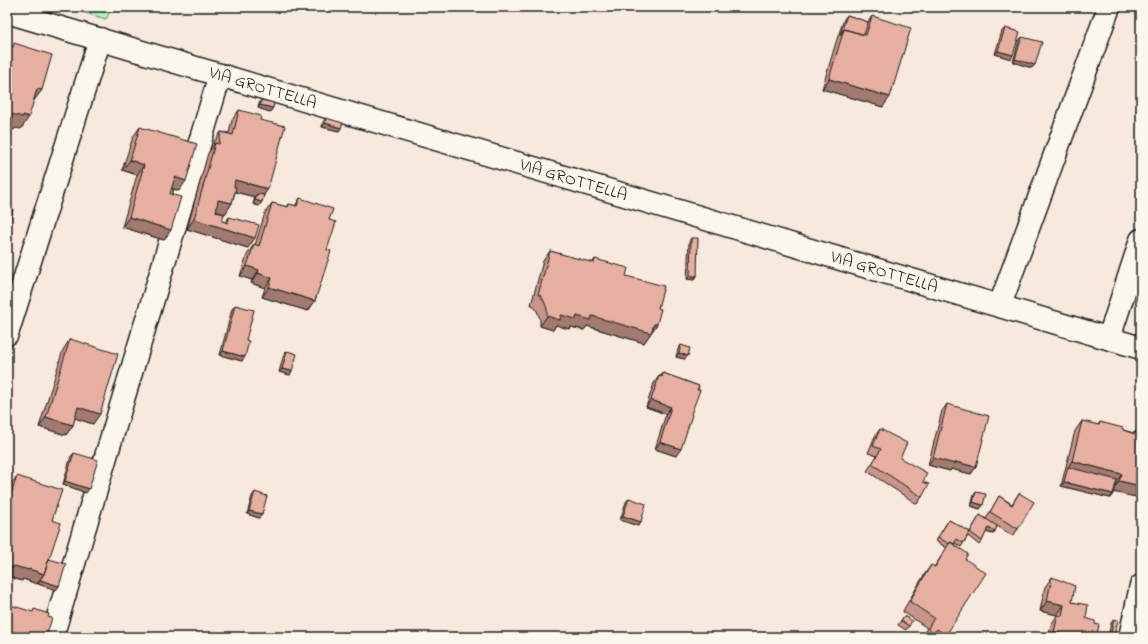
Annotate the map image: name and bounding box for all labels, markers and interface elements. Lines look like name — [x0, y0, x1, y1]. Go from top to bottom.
street label: VIA GROTTELLA — [205, 60, 320, 116]
street label: VIA GROTTELLA — [516, 152, 630, 208]
street label: VIA GROTTELLA — [827, 244, 941, 300]

